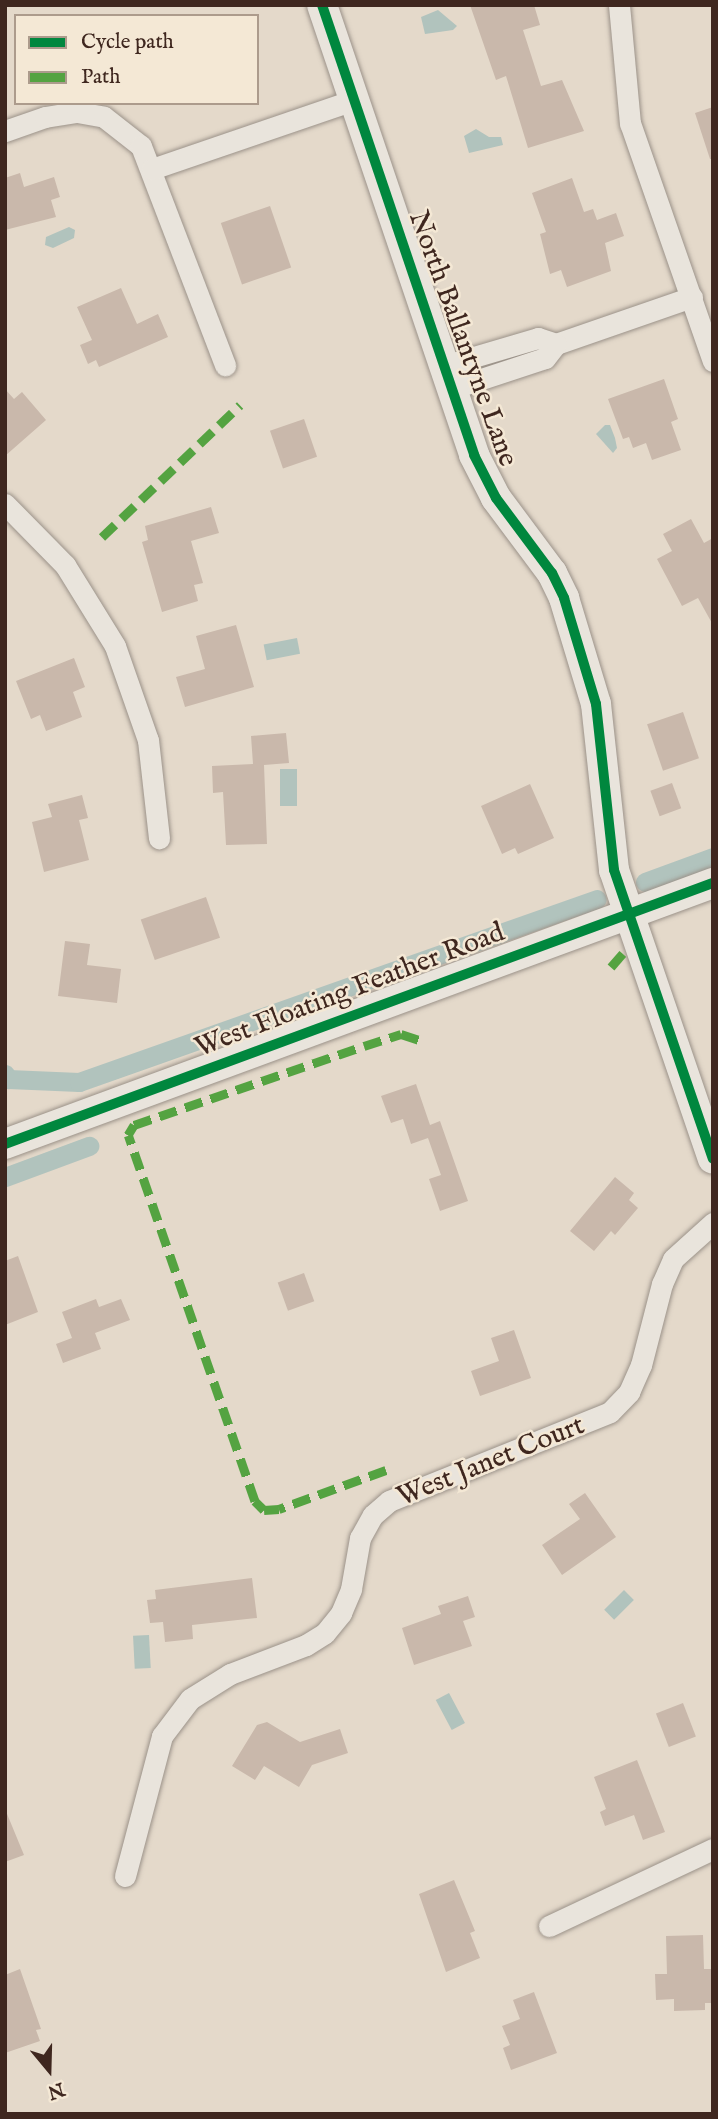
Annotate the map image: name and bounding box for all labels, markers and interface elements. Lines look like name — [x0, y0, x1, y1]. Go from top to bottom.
legend — [14, 14, 259, 105]
text: Cycle path — [81, 29, 174, 56]
text: Path — [81, 64, 120, 91]
street label: North Ballantyne Lane — [400, 207, 524, 471]
street label: West Floating Feather Road — [190, 916, 510, 1066]
street label: West Janet Court — [392, 1409, 590, 1515]
north arrow — [14, 2035, 84, 2105]
text: N — [44, 2076, 68, 2104]

